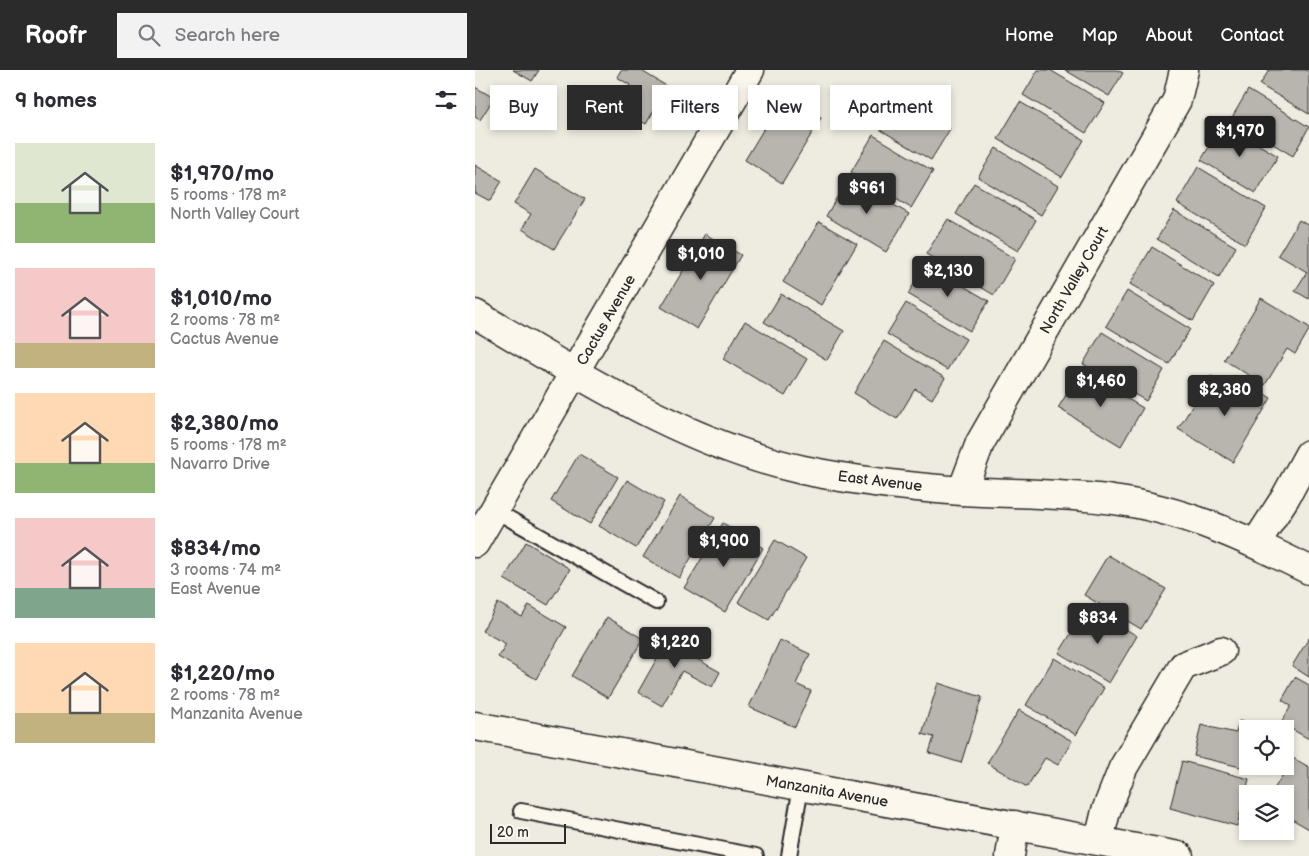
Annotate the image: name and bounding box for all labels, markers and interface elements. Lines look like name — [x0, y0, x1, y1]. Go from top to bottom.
search box — [117, 13, 467, 58]
text: Roofr — [25, 21, 87, 50]
icon: search — [135, 21, 163, 49]
text: Search here — [175, 24, 280, 47]
text: Home — [1005, 25, 1054, 46]
text: Map — [1082, 25, 1118, 46]
text: About — [1146, 25, 1193, 46]
text: Contact — [1221, 25, 1284, 46]
chip: Buy — [490, 85, 557, 130]
chip: Rent — [567, 85, 642, 130]
chip: Filters — [652, 85, 738, 130]
chip: New — [748, 85, 820, 130]
chip: Apartment — [830, 85, 951, 130]
icon: filters — [432, 86, 460, 114]
text: 9 homes — [15, 88, 97, 113]
pin: $1,970 — [1199, 116, 1281, 158]
text: $1,970 — [1215, 122, 1265, 141]
text: $1,970/mo — [170, 161, 274, 186]
icon: home — [55, 163, 115, 223]
pin: $961 — [837, 172, 897, 215]
text: $961 — [849, 179, 885, 198]
text: 5 rooms · 178 m² — [170, 186, 287, 205]
text: North Valley Court — [170, 205, 299, 224]
street label: North Valley Court — [1036, 223, 1113, 337]
pin: $1,010 — [660, 238, 742, 281]
text: $1,010 — [677, 245, 725, 264]
pin: $2,130 — [907, 256, 989, 298]
text: $2,130 — [923, 262, 973, 281]
street label: Cactus Avenue — [573, 271, 640, 369]
text: $1,010/mo — [170, 286, 272, 311]
icon: home — [55, 288, 115, 348]
text: 2 rooms · 78 m² — [170, 311, 280, 330]
text: Cactus Avenue — [170, 330, 279, 349]
pin: $1,460 — [1060, 366, 1142, 408]
text: $1,460 — [1076, 372, 1126, 391]
pin: $2,380 — [1184, 374, 1266, 417]
text: $2,380 — [1199, 381, 1251, 400]
text: $2,380/mo — [170, 411, 279, 436]
icon: home — [55, 413, 115, 473]
text: 5 rooms · 178 m² — [170, 436, 287, 455]
text: Navarro Drive — [170, 455, 270, 474]
street label: East Avenue — [837, 467, 923, 496]
pin: $1,900 — [683, 526, 765, 568]
text: $1,900 — [699, 532, 749, 551]
text: $834/mo — [170, 536, 261, 561]
icon: home — [55, 538, 115, 598]
text: 3 rooms · 74 m² — [170, 561, 281, 580]
text: East Avenue — [170, 580, 260, 599]
pin: $834 — [1068, 602, 1128, 645]
text: $834 — [1079, 609, 1117, 628]
pin: $1,220 — [634, 626, 716, 669]
text: $1,220 — [650, 633, 700, 652]
text: $1,220/mo — [170, 661, 275, 686]
icon: home — [55, 663, 115, 723]
text: 2 rooms · 78 m² — [170, 686, 280, 705]
text: Manzanita Avenue — [170, 705, 303, 724]
map controls — [1239, 720, 1294, 840]
button: locate — [1239, 720, 1294, 775]
street label: Manzanita Avenue — [764, 771, 890, 812]
button: layers — [1239, 785, 1294, 840]
scale bar — [490, 821, 566, 844]
text: 20 m — [497, 824, 529, 841]

